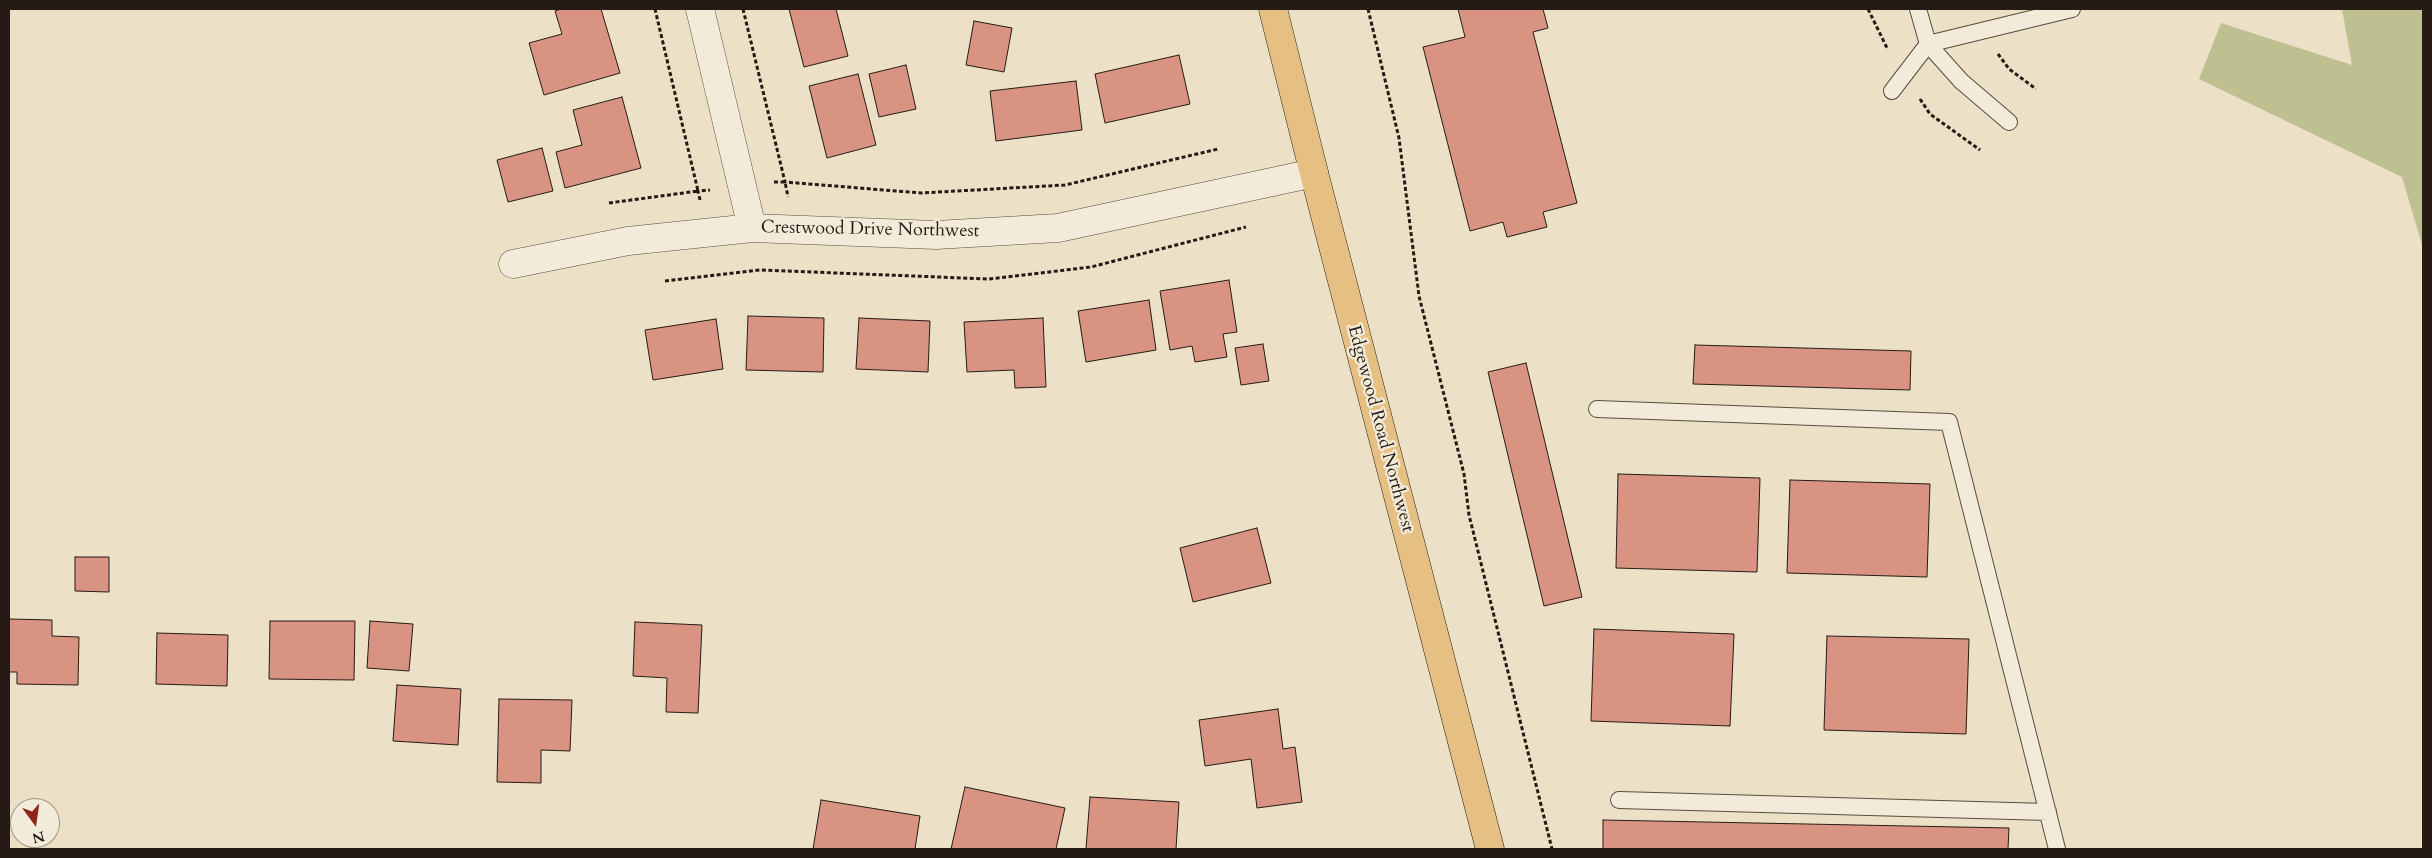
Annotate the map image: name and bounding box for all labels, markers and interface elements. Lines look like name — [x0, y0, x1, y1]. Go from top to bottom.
street label: Crestwood Drive Northwest — [761, 217, 979, 243]
street label: Edgewood Road Northwest — [1342, 323, 1418, 535]
north arrow — [10, 798, 60, 848]
text: N — [30, 826, 47, 848]

